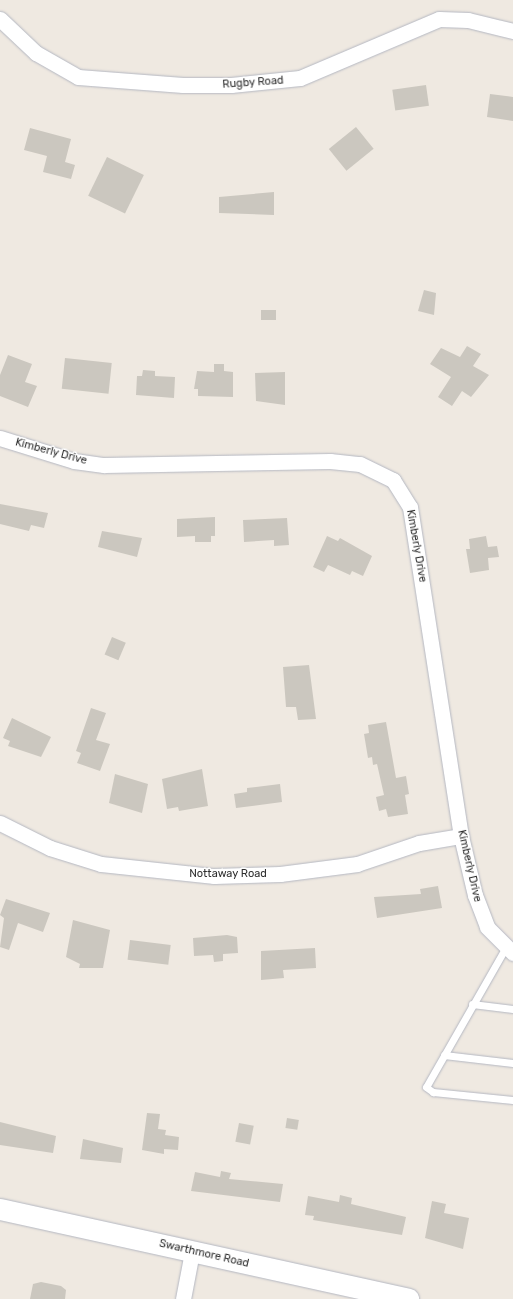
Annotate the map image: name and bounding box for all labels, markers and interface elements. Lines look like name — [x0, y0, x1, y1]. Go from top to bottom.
street label: Rugby Road — [222, 74, 284, 92]
street label: Kimberly Drive — [14, 436, 88, 468]
street label: Kimberly Drive — [403, 508, 429, 584]
street label: Kimberly Drive — [454, 829, 484, 903]
street label: Nottaway Road — [189, 867, 267, 881]
street label: Swarthmore Road — [158, 1237, 250, 1271]

